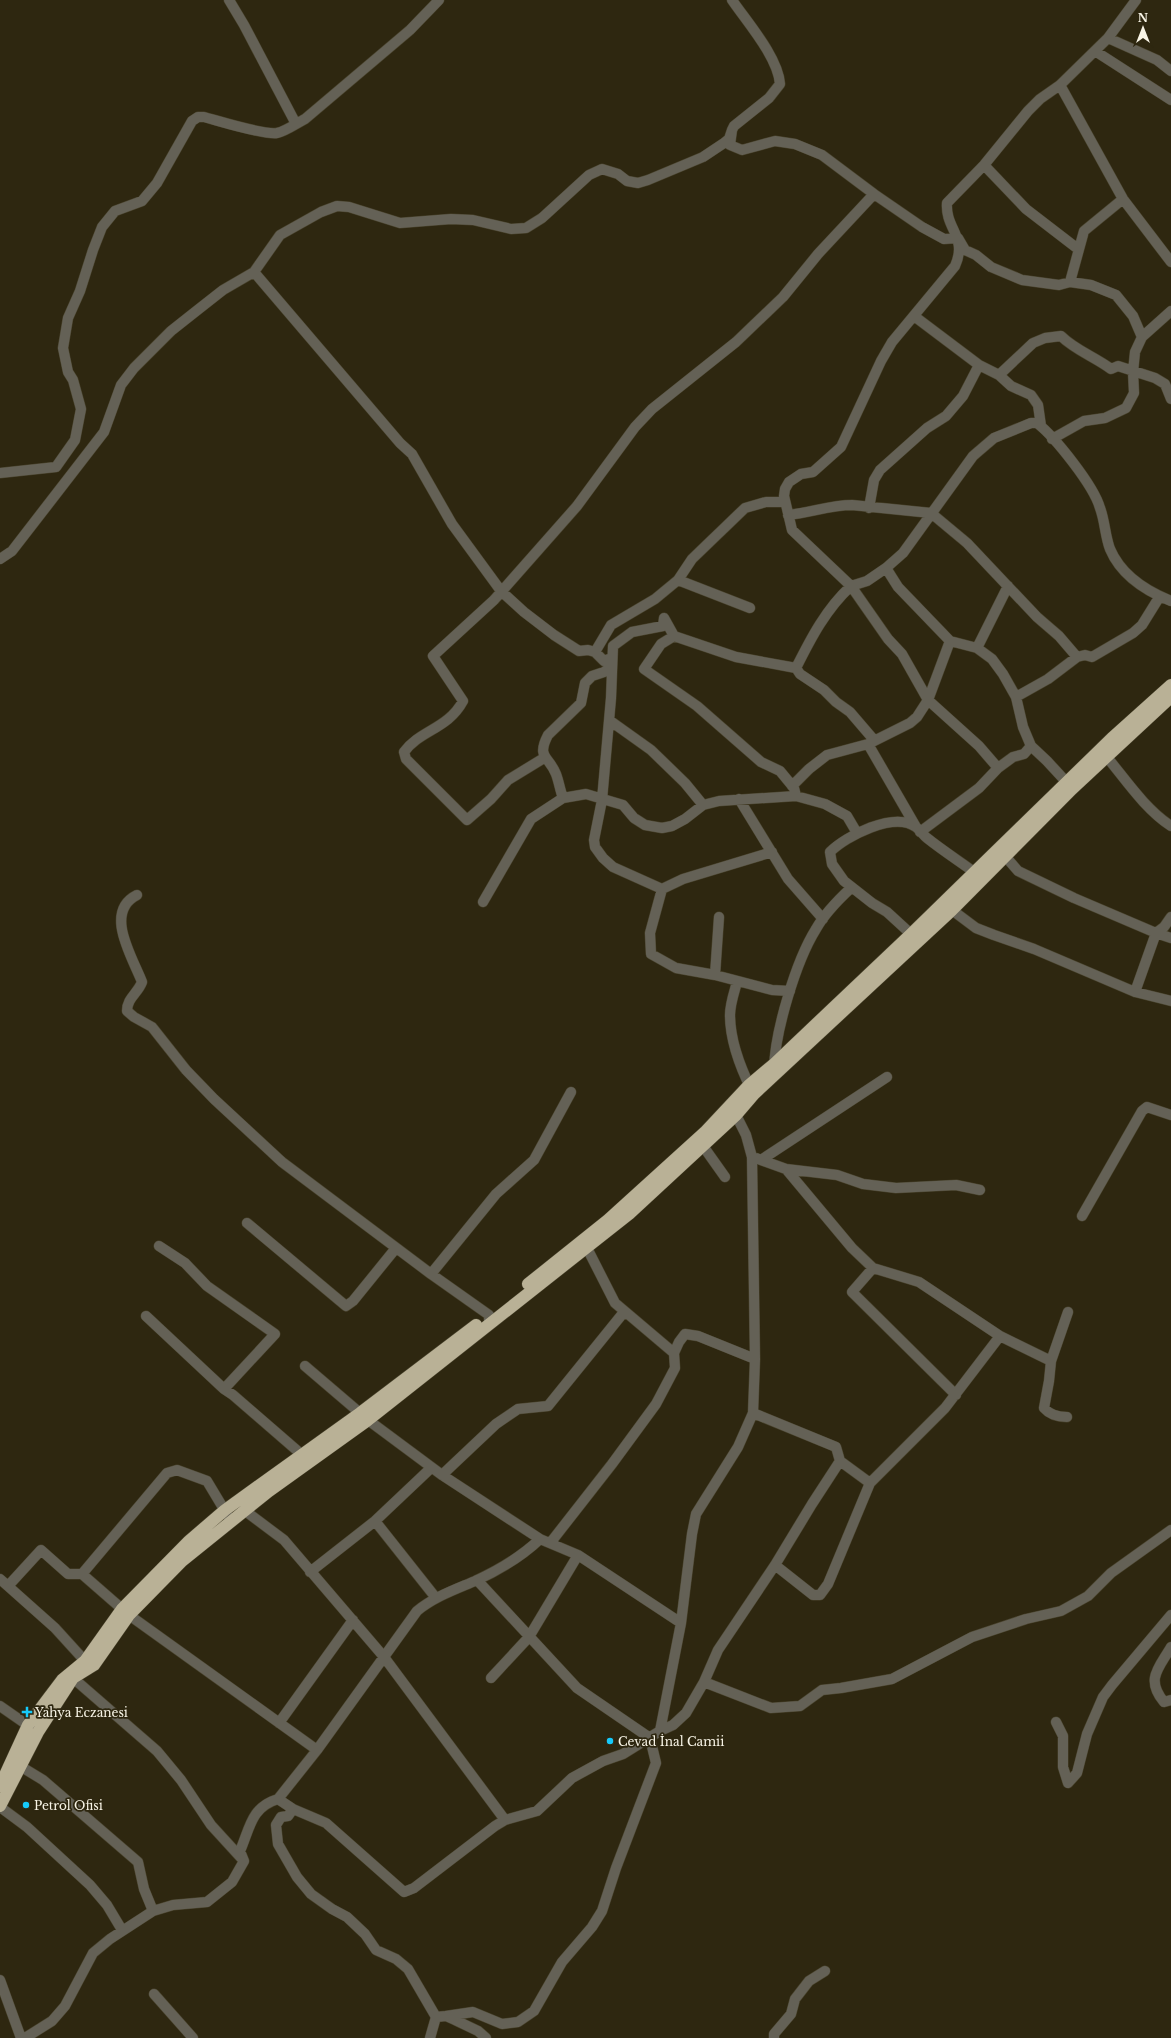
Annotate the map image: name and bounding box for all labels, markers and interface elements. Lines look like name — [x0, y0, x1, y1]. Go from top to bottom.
north arrow — [1123, 8, 1163, 48]
text: N — [1138, 11, 1149, 25]
place label: Yahya Eczanesi — [34, 1705, 128, 1720]
marker: Yahya Eczanesi — [22, 1707, 32, 1717]
place label: Cevad İnal Camii — [618, 1733, 724, 1749]
marker: Cevad İnal Camii — [605, 1736, 615, 1746]
place label: Petrol Ofisi — [34, 1798, 103, 1813]
marker: Petrol Ofisi — [21, 1800, 31, 1810]

